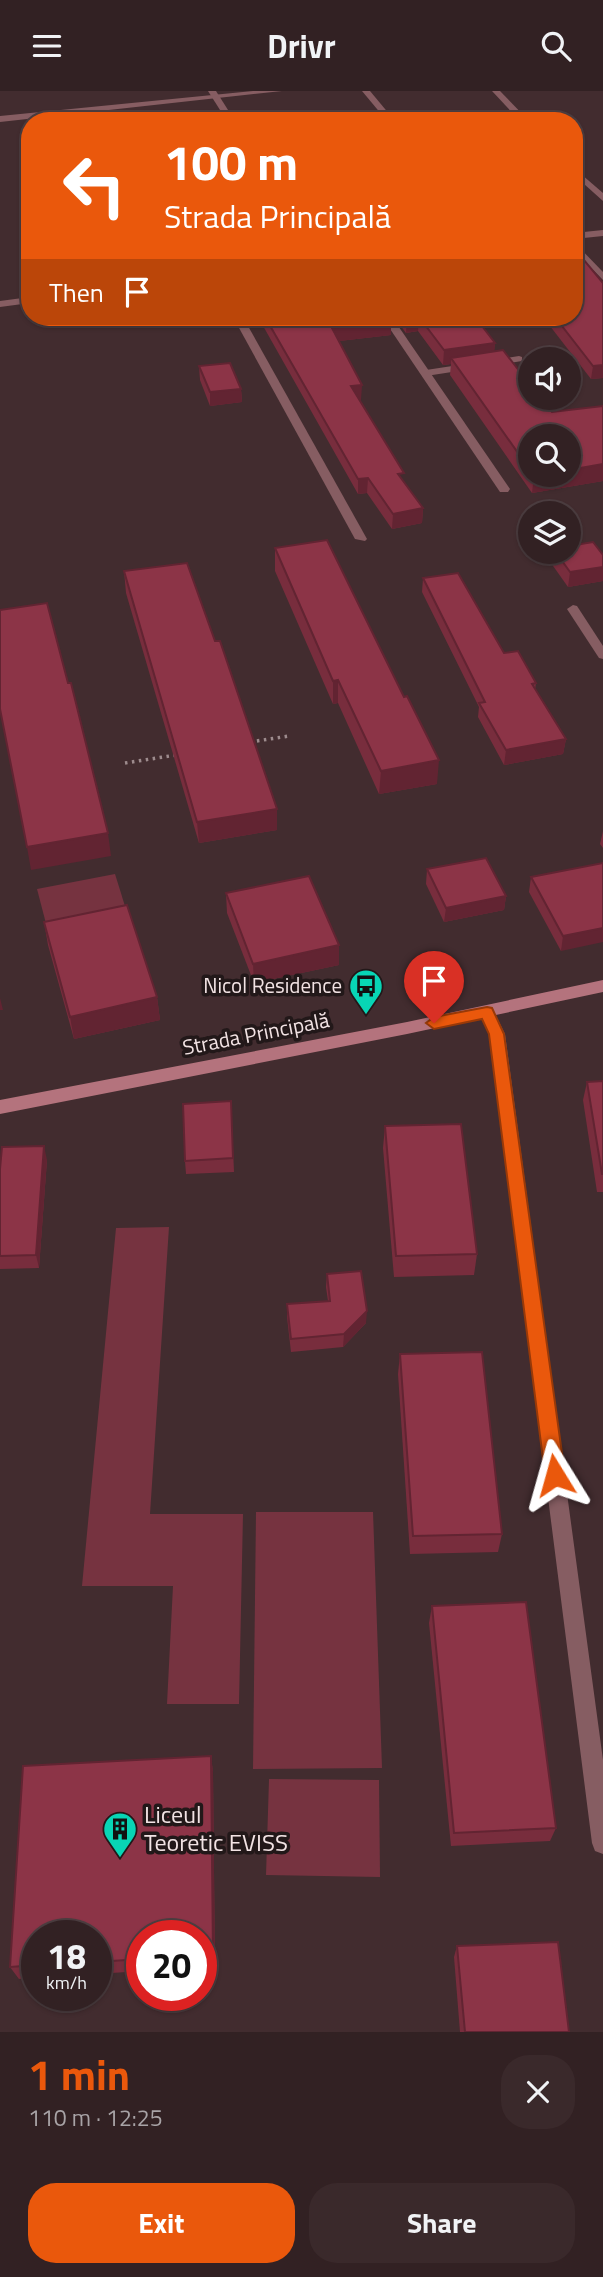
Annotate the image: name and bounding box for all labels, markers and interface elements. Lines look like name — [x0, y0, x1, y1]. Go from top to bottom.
text: Drivr — [267, 22, 336, 70]
icon: menu — [28, 27, 66, 65]
icon: search — [537, 27, 575, 65]
text: 100 m — [164, 124, 298, 199]
icon: left — [49, 140, 140, 231]
text: Strada Principală — [164, 192, 391, 240]
text: Then — [49, 273, 104, 312]
icon: arrive — [118, 273, 156, 311]
map controls — [518, 347, 581, 564]
button: sound — [518, 347, 581, 410]
button: search — [518, 424, 581, 487]
button: layers — [518, 501, 581, 564]
pin — [404, 951, 464, 1023]
icon: arrive — [415, 962, 453, 1000]
bus stop icon: Nicol Residence — [347, 967, 385, 1016]
place label: Nicol Residence — [203, 969, 342, 1001]
street label: Strada Principală — [180, 1003, 332, 1063]
position arrow — [518, 1438, 592, 1512]
place label: Liceul Teoretic EVISS — [144, 1796, 288, 1860]
building icon: Liceul Teoretic EVISS — [101, 1810, 139, 1859]
speed limit sign: 20 — [126, 1920, 217, 2011]
text: 18 — [47, 1929, 86, 1983]
text: km/h — [46, 1969, 87, 1996]
text: 1 min — [28, 2042, 130, 2106]
button: close — [501, 2055, 575, 2129]
text: 110 m · 12:25 — [28, 2100, 163, 2135]
button: Exit — [28, 2183, 295, 2263]
button: Share — [309, 2183, 575, 2263]

